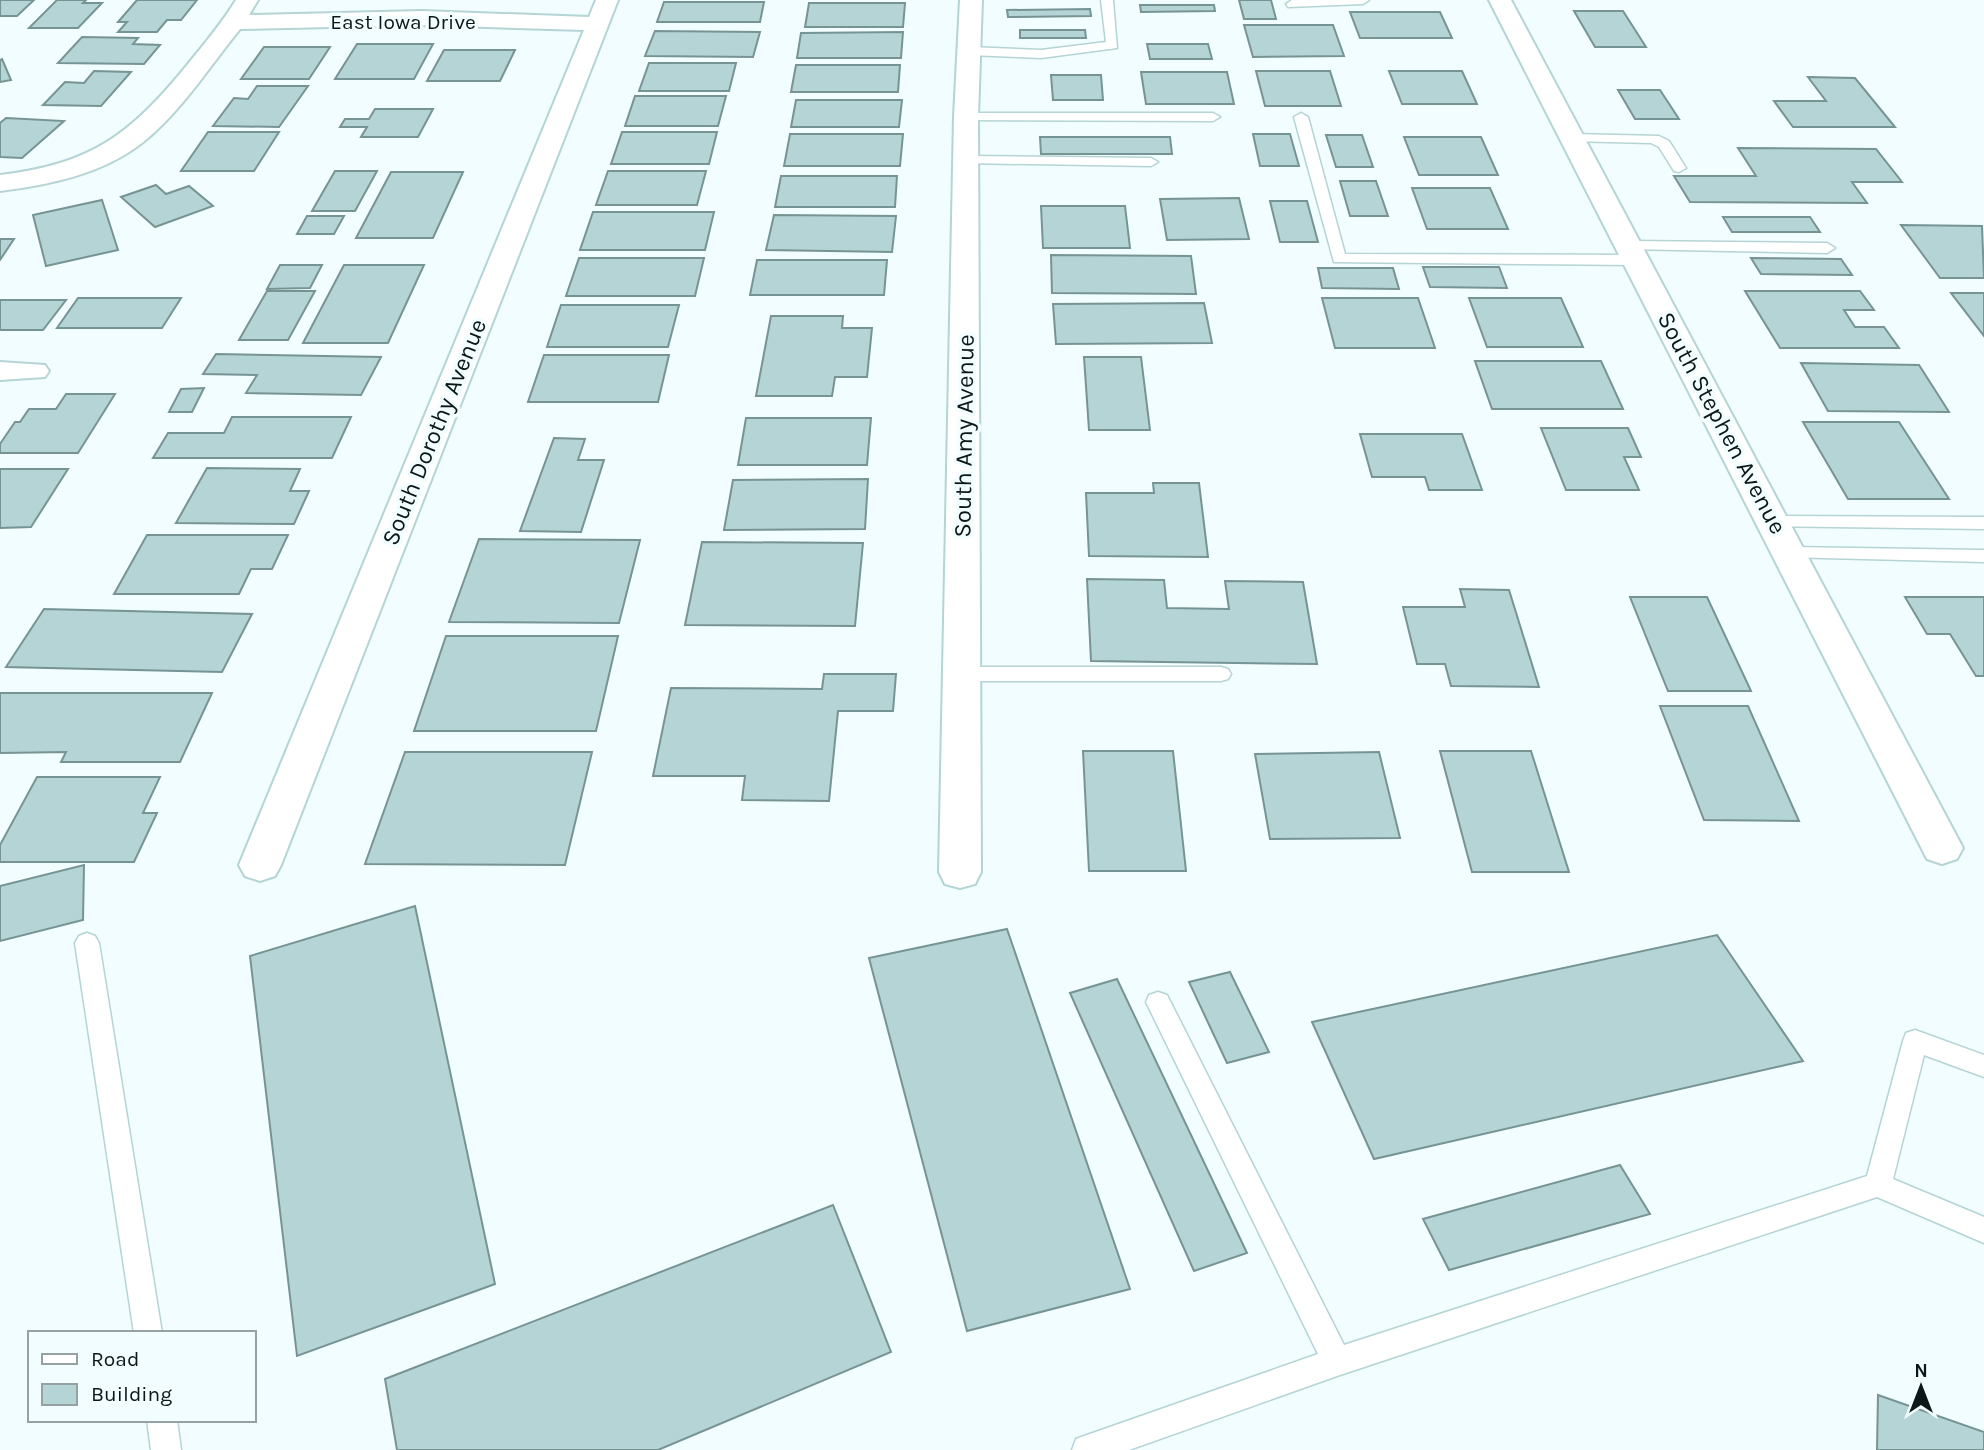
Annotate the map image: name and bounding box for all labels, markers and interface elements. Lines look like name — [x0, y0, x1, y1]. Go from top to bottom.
street label: East Iowa Drive — [330, 10, 476, 34]
street label: South Stephen Avenue — [1652, 307, 1792, 539]
street label: South Dorothy Avenue — [376, 315, 492, 549]
street label: South Amy Avenue — [948, 334, 980, 538]
legend — [28, 1331, 256, 1422]
text: Road — [91, 1347, 139, 1371]
north arrow — [1886, 1352, 1956, 1422]
text: N — [1914, 1360, 1928, 1382]
text: Building — [91, 1382, 172, 1406]

